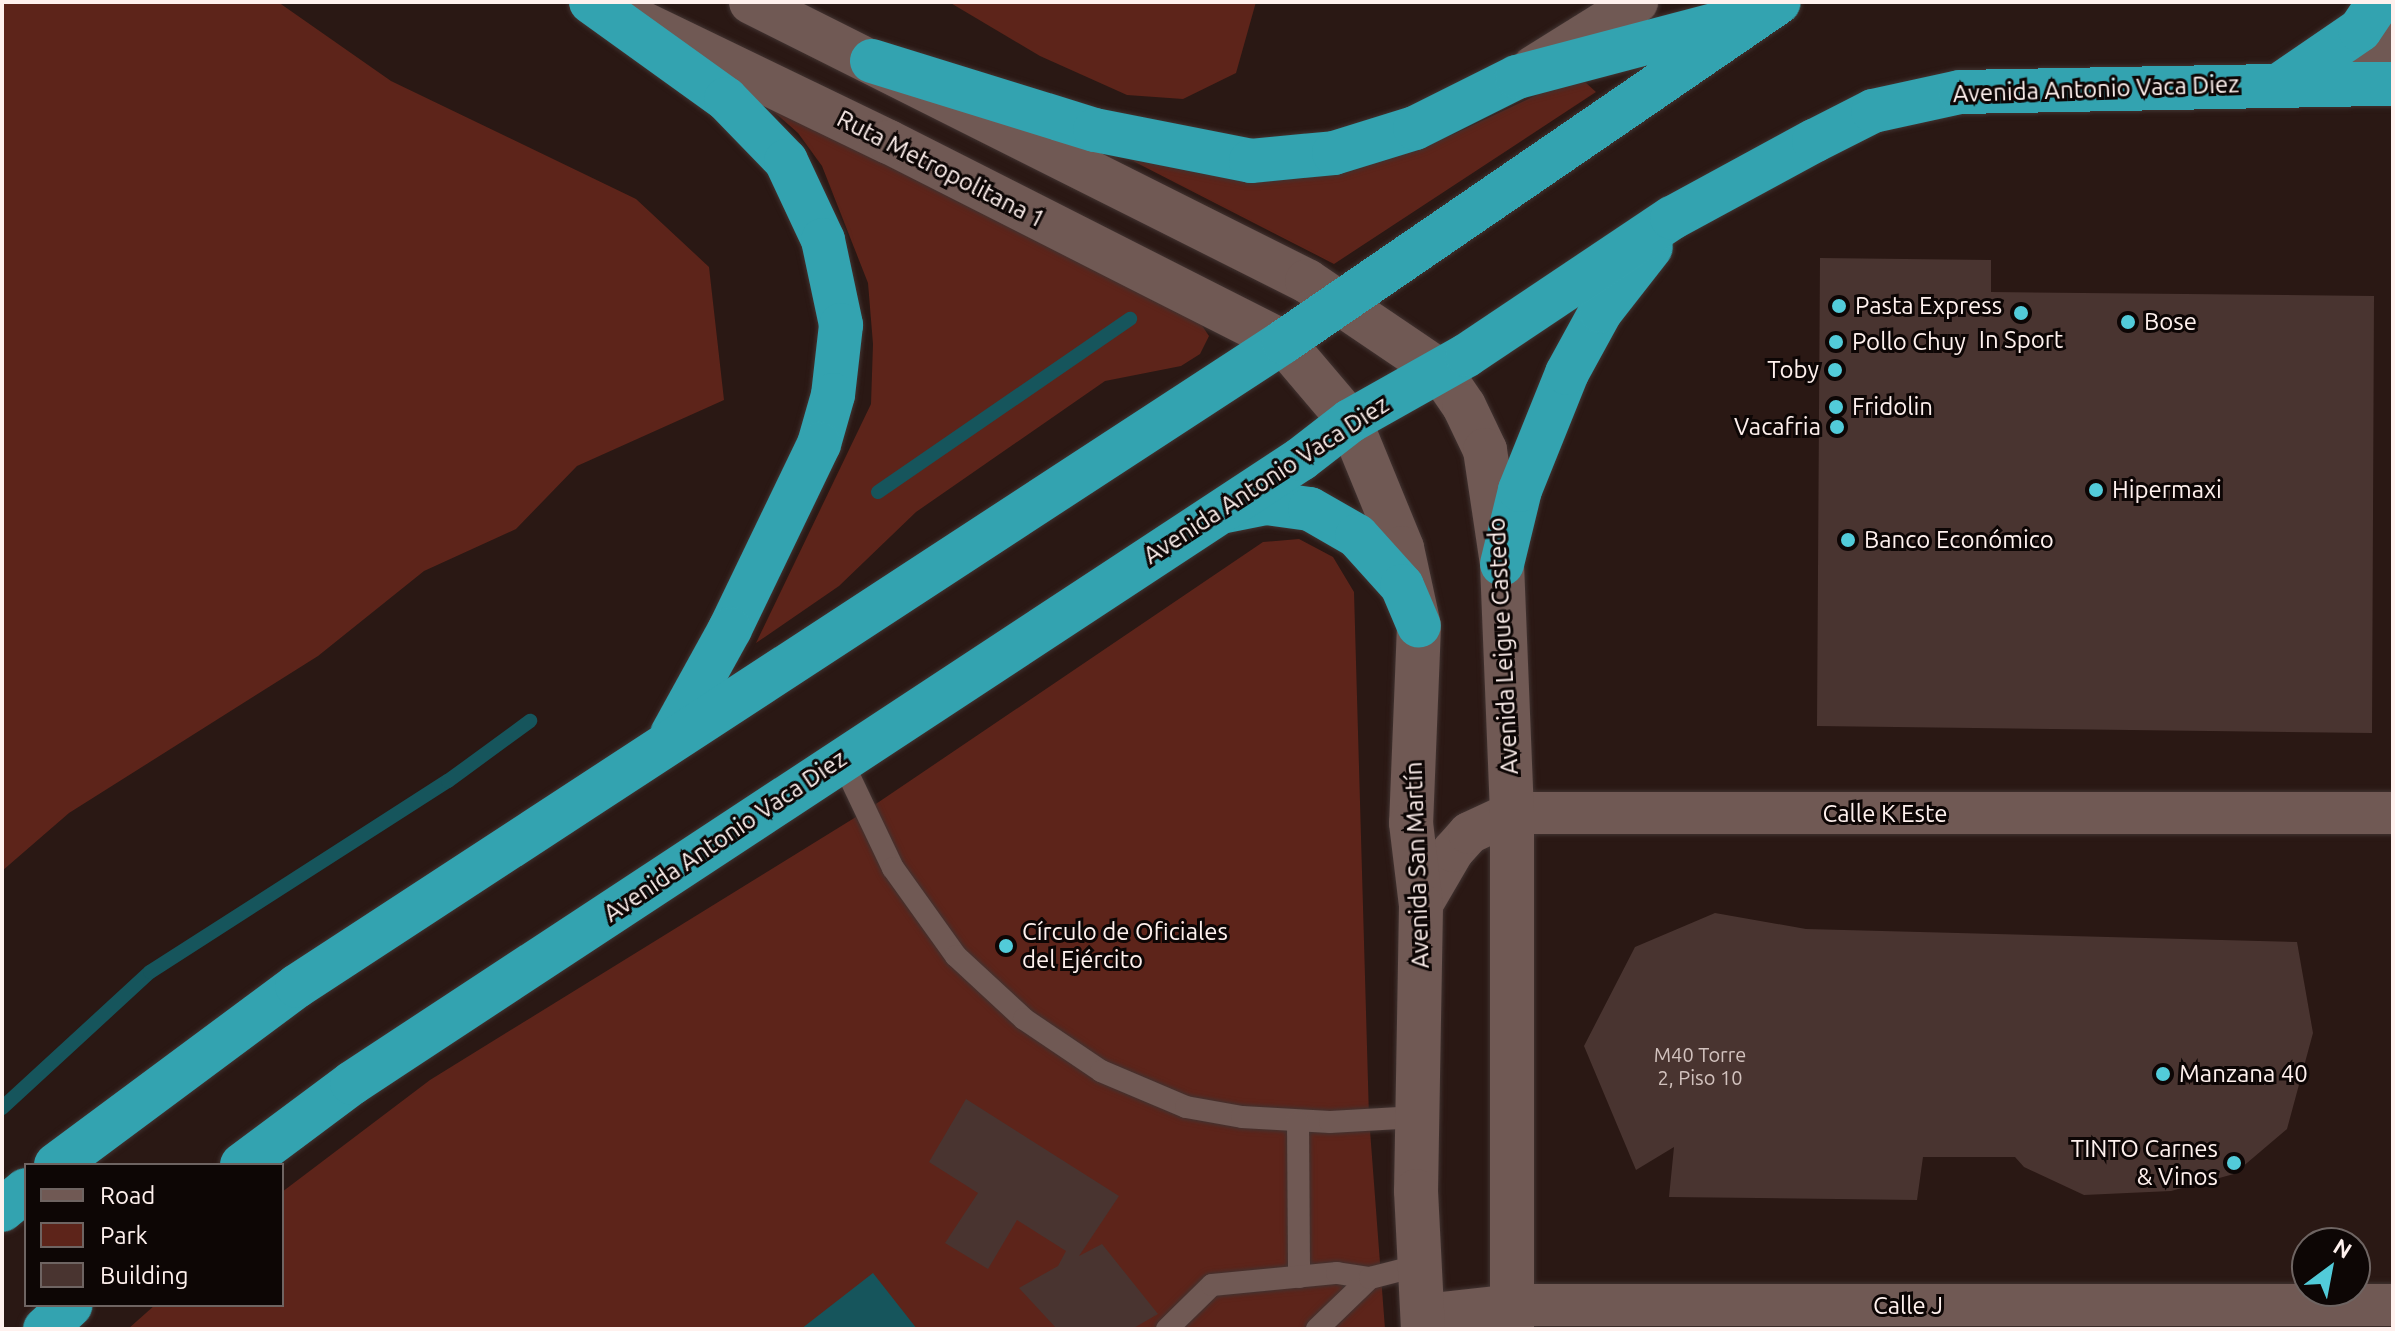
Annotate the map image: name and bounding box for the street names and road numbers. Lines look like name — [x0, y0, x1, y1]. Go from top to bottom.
street label: Avenida Antonio Vaca Diez — [1952, 70, 2240, 108]
street label: Ruta Metropolitana 1 — [832, 104, 1050, 234]
street label: Avenida Antonio Vaca Diez — [1138, 390, 1394, 570]
street label: Avenida Leigue Castedo — [1482, 517, 1524, 775]
street label: Avenida Antonio Vaca Diez — [598, 744, 852, 928]
street label: Avenida San Martín — [1399, 761, 1435, 969]
street label: Calle K Este — [1822, 800, 1948, 828]
street label: Calle J — [1873, 1292, 1943, 1320]

